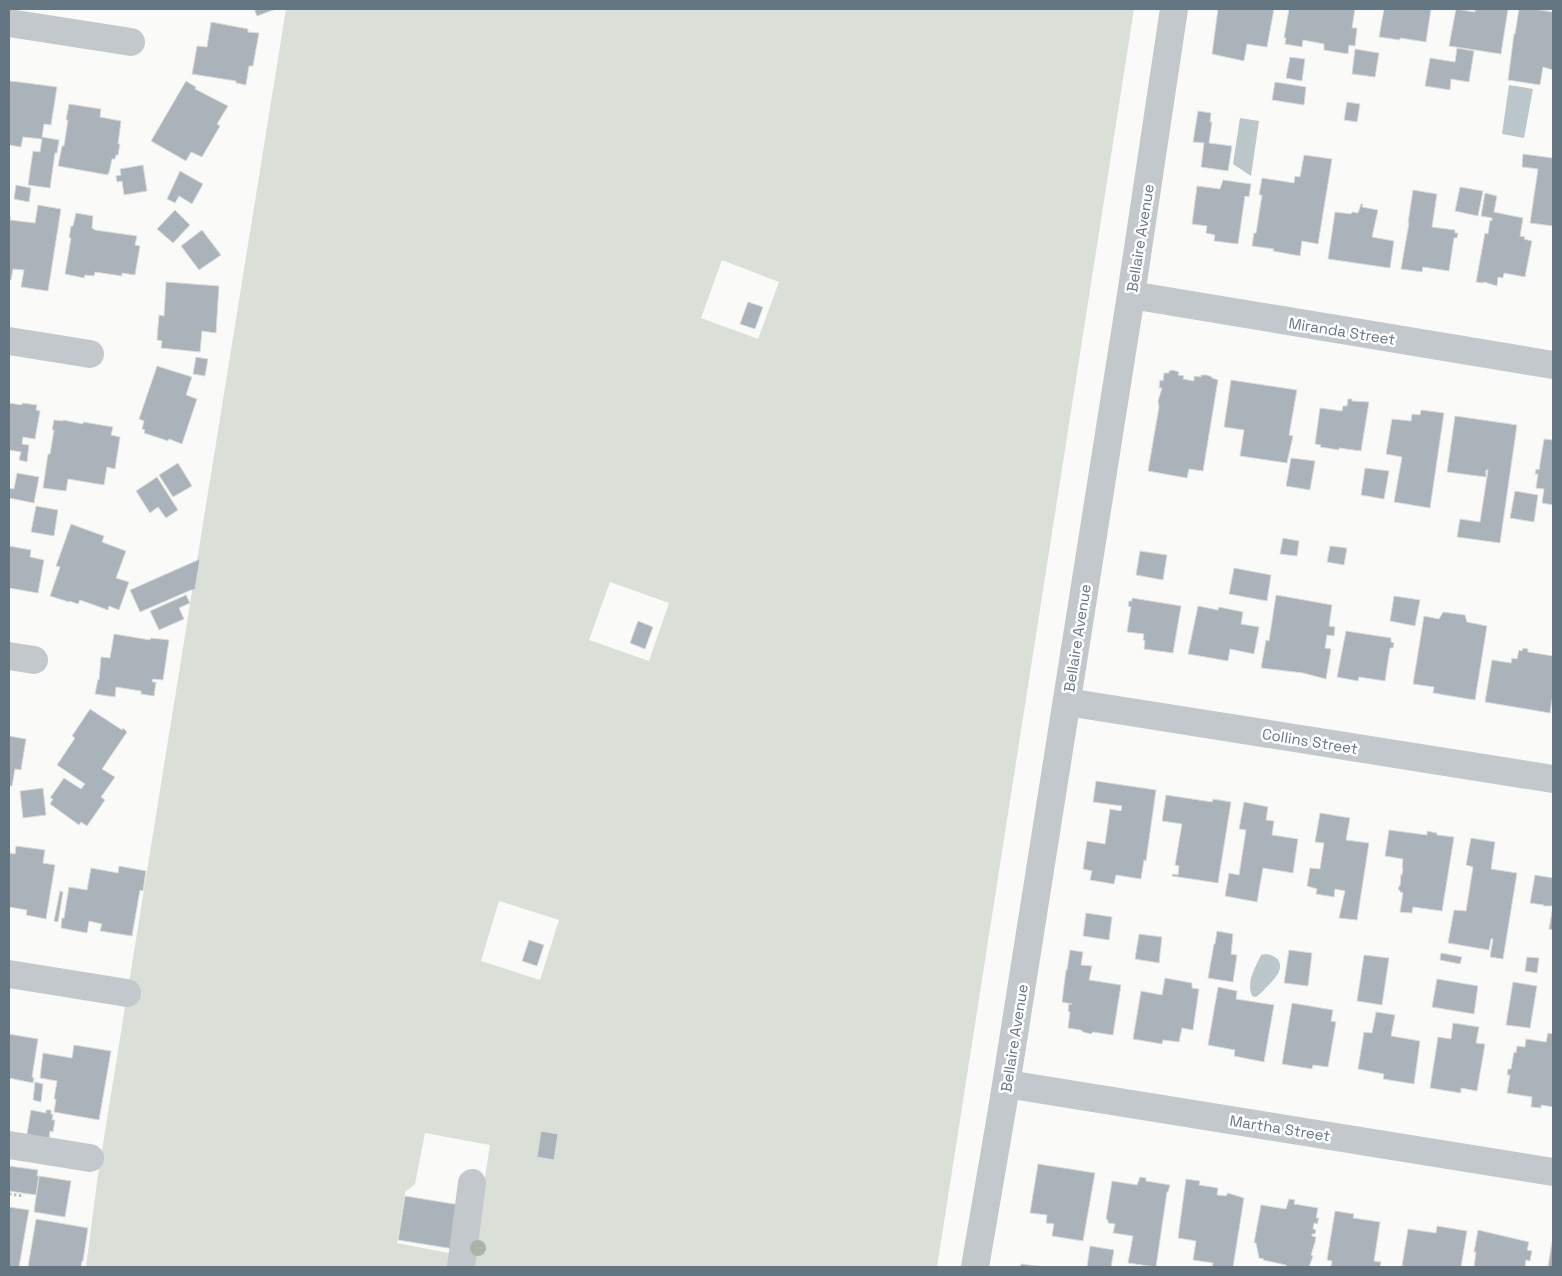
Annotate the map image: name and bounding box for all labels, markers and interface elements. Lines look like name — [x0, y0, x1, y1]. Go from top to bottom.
street label: Bellaire Avenue — [1122, 182, 1158, 293]
street label: Miranda Street — [1287, 313, 1397, 349]
street label: Bellaire Avenue — [1059, 582, 1095, 693]
street label: Collins Street — [1261, 724, 1359, 758]
street label: Bellaire Avenue — [996, 982, 1032, 1093]
street label: Martha Street — [1228, 1111, 1332, 1145]

